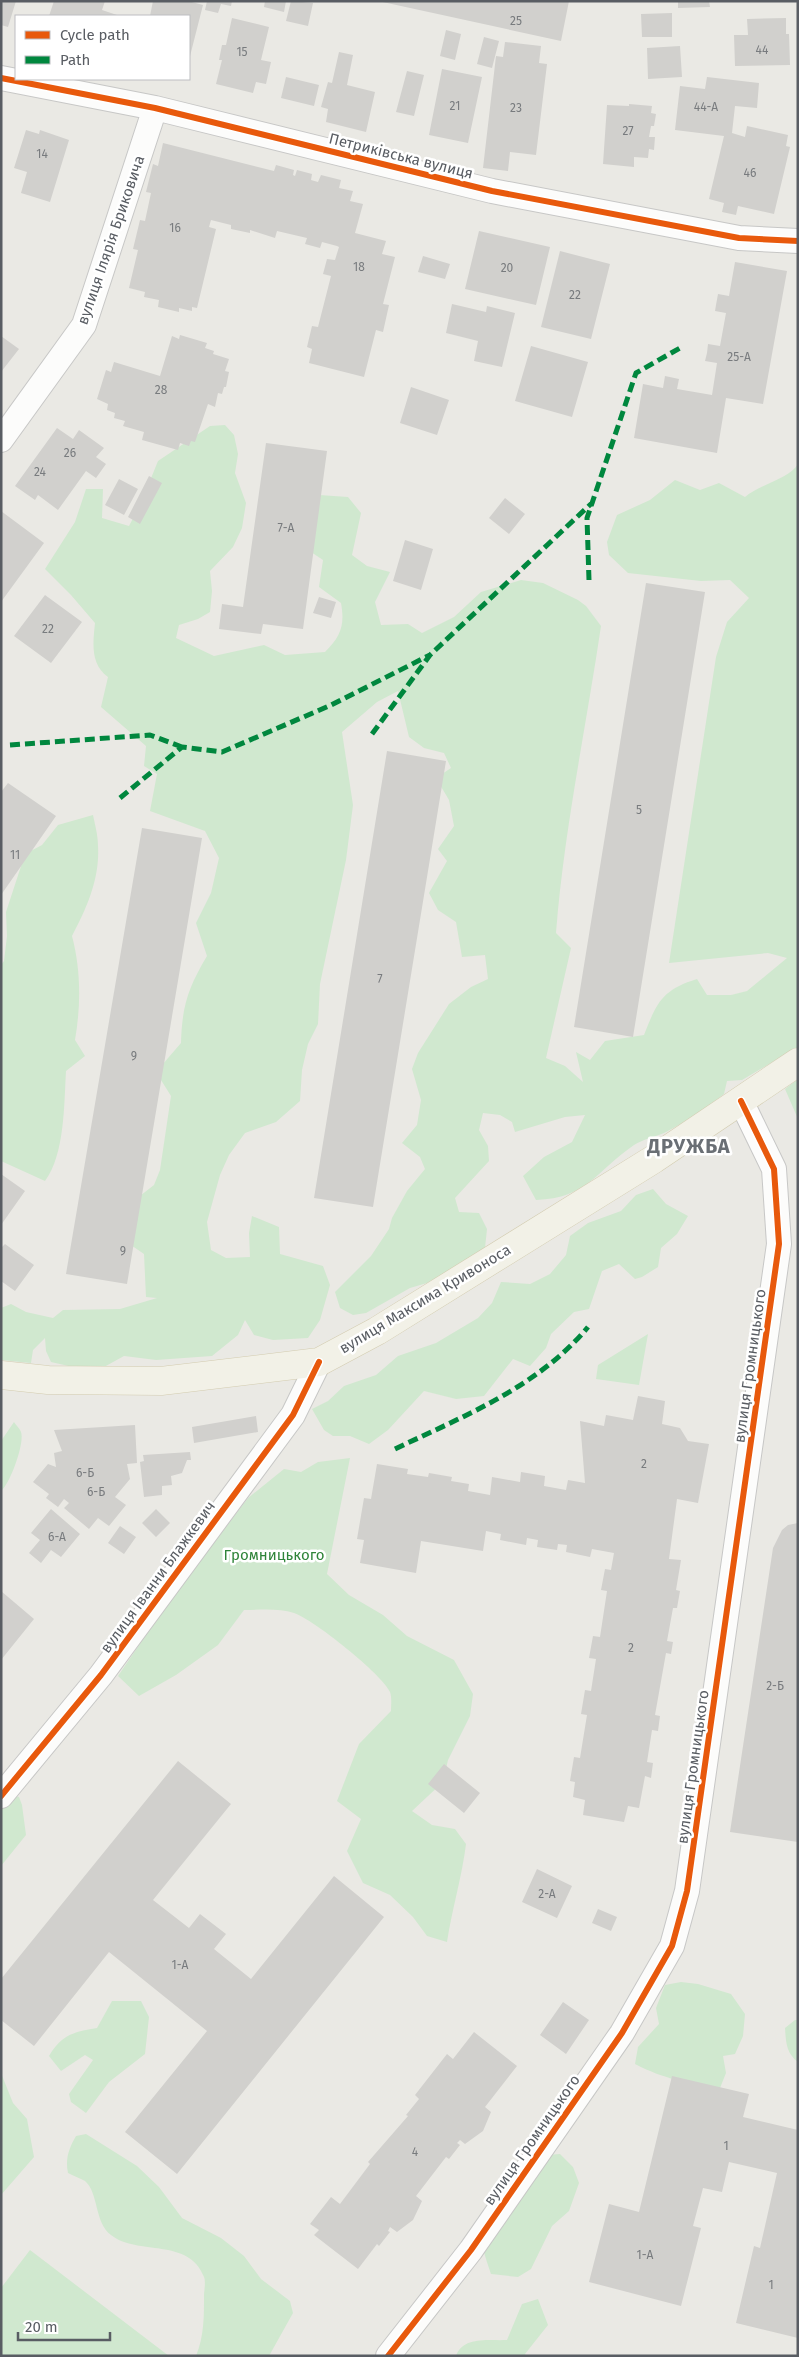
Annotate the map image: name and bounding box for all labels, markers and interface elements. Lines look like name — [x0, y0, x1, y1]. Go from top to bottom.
house number: 25 — [510, 14, 522, 28]
legend — [15, 15, 190, 80]
text: Cycle path — [60, 26, 130, 44]
house number: 44 — [756, 43, 769, 57]
house number: 15 — [236, 45, 248, 59]
text: Path — [60, 51, 90, 69]
house number: 21 — [450, 99, 460, 113]
house number: 44-А — [694, 100, 718, 114]
house number: 23 — [510, 101, 522, 115]
house number: 27 — [622, 124, 634, 138]
street label: Петриківська вулиця — [327, 129, 475, 183]
house number: 14 — [36, 147, 48, 161]
street label: вулиця Ілярія Бриковича — [74, 153, 148, 327]
house number: 46 — [744, 166, 756, 180]
house number: 16 — [169, 221, 181, 235]
house number: 18 — [353, 260, 365, 274]
house number: 20 — [501, 261, 514, 275]
house number: 22 — [569, 288, 581, 302]
house number: 25-А — [727, 350, 751, 364]
house number: 28 — [155, 383, 168, 397]
house number: 26 — [64, 446, 76, 460]
house number: 24 — [34, 465, 47, 479]
house number: 7-А — [278, 521, 295, 535]
house number: 22 — [42, 622, 54, 636]
house number: 5 — [636, 803, 642, 817]
house number: 11 — [10, 848, 20, 862]
house number: 7 — [377, 972, 383, 986]
house number: 9 — [131, 1049, 137, 1063]
district label: ДРУЖБА — [646, 1134, 731, 1158]
street label: вулиця Максима Кривоноса — [336, 1241, 514, 1357]
house number: 9 — [120, 1244, 126, 1258]
street label: вулиця Громницького — [730, 1288, 770, 1444]
house number: 2 — [641, 1457, 647, 1471]
house number: 6-Б — [76, 1466, 94, 1480]
house number: 6-Б — [87, 1485, 105, 1499]
street label: вулиця Іванни Блажкевич — [97, 1497, 219, 1657]
house number: 6-А — [48, 1530, 66, 1544]
park label: Громницького — [224, 1546, 325, 1564]
house number: 2 — [628, 1641, 634, 1655]
house number: 2-Б — [766, 1679, 784, 1693]
street label: вулиця Громницького — [673, 1689, 713, 1845]
house number: 2-А — [538, 1887, 556, 1901]
house number: 1-А — [172, 1958, 189, 1972]
street label: вулиця Громницького — [480, 2071, 584, 2209]
house number: 1 — [723, 2139, 729, 2153]
house number: 4 — [412, 2145, 419, 2159]
house number: 1-А — [637, 2248, 654, 2262]
house number: 1 — [768, 2278, 774, 2292]
scale bar — [18, 2310, 110, 2342]
text: 20 m — [25, 2318, 58, 2336]

